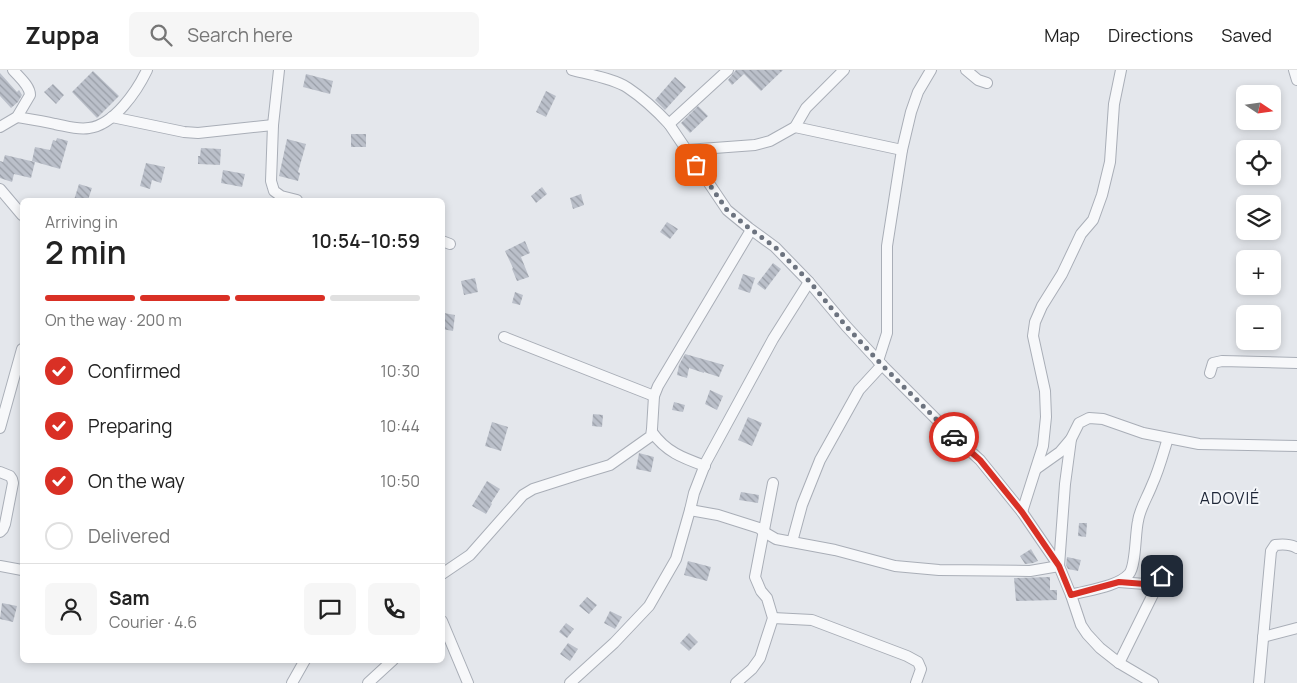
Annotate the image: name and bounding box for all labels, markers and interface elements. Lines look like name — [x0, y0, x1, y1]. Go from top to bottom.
search box — [129, 12, 479, 57]
text: Zuppa — [25, 18, 99, 51]
icon: search — [147, 21, 175, 49]
text: Search here — [187, 22, 293, 48]
text: Map — [1044, 23, 1080, 47]
text: Directions — [1108, 23, 1193, 47]
text: Saved — [1221, 23, 1272, 47]
north arrow — [1236, 85, 1281, 130]
map controls — [1236, 85, 1281, 350]
button: locate — [1236, 140, 1281, 185]
pin — [675, 144, 717, 186]
icon: bag — [682, 151, 710, 179]
button: layers — [1236, 195, 1281, 240]
text: Arriving in — [45, 211, 118, 233]
text: 10:54–10:59 — [312, 228, 420, 254]
text: 2 min — [45, 230, 127, 274]
button: + — [1236, 250, 1281, 295]
button: − — [1236, 305, 1281, 350]
text: On the way · 200 m — [45, 309, 182, 331]
icon: check — [45, 357, 73, 385]
text: Confirmed — [88, 358, 181, 384]
text: 10:30 — [381, 360, 420, 382]
icon: check — [45, 412, 73, 440]
courier — [929, 412, 979, 462]
text: Preparing — [88, 413, 173, 439]
text: 10:44 — [380, 415, 420, 437]
icon: car — [940, 423, 968, 451]
icon: check — [45, 467, 73, 495]
text: On the way — [88, 468, 185, 494]
text: 10:50 — [380, 470, 420, 492]
district label: ADOVIÉ — [1200, 487, 1260, 509]
text: Delivered — [88, 523, 170, 549]
pin — [1141, 555, 1183, 597]
icon: home — [1148, 562, 1176, 590]
button: person — [45, 583, 97, 635]
button: chat — [304, 583, 356, 635]
button: phone — [368, 583, 420, 635]
text: Sam — [109, 585, 150, 611]
text: Courier · 4.6 — [109, 611, 197, 633]

